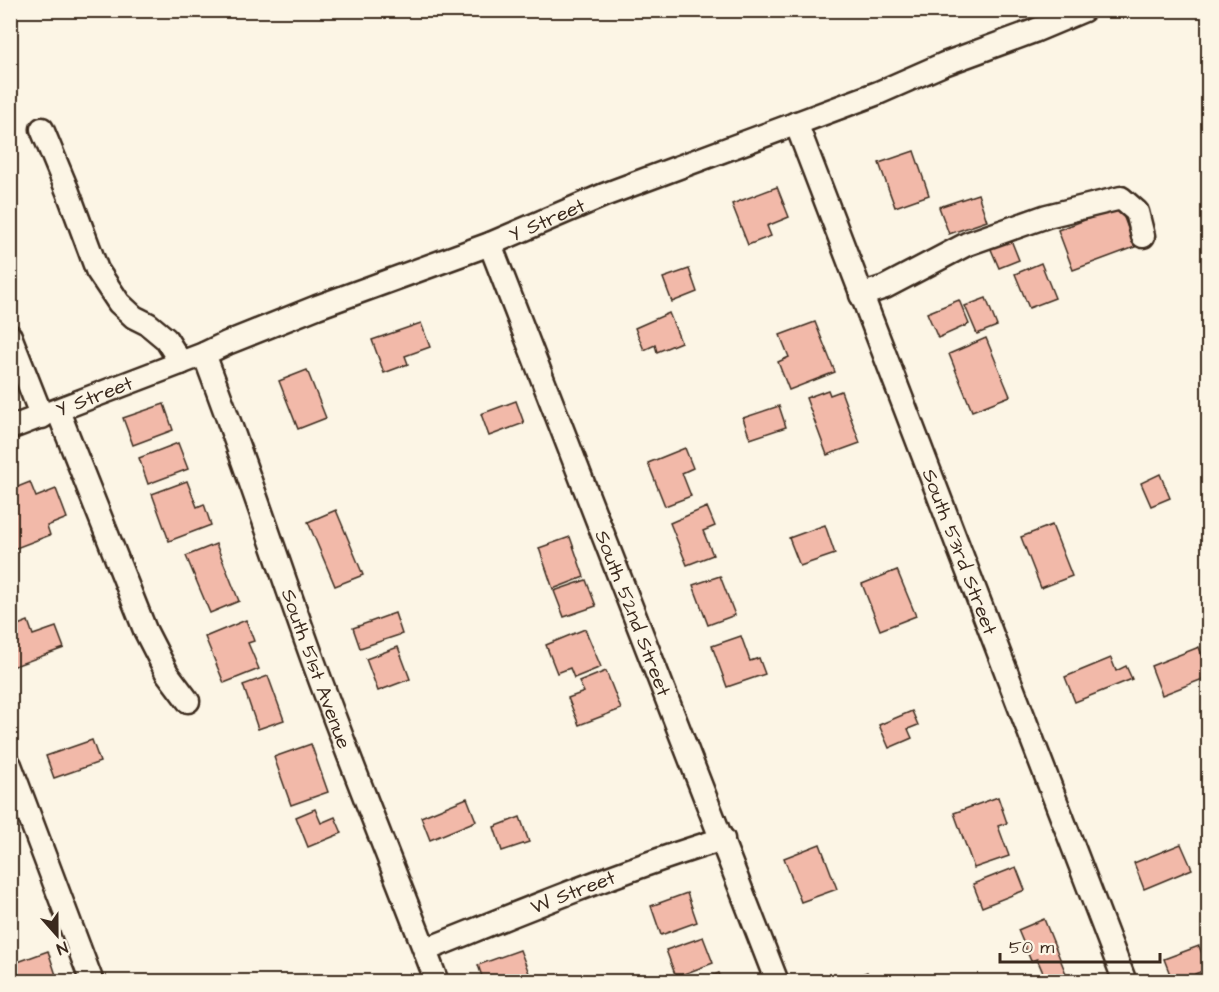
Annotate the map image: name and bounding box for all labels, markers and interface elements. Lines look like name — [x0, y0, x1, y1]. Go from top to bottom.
street label: Y Street — [505, 192, 590, 249]
street label: Y Street — [52, 369, 137, 424]
street label: South 53rd Street — [915, 465, 1004, 639]
street label: South 52nd Street — [588, 526, 678, 700]
street label: South 51st Avenue — [274, 585, 358, 753]
street label: W Street — [527, 864, 619, 921]
north arrow — [27, 905, 87, 965]
scale bar — [1000, 926, 1160, 964]
text: 50 m — [1009, 935, 1054, 960]
text: N — [53, 936, 71, 960]

